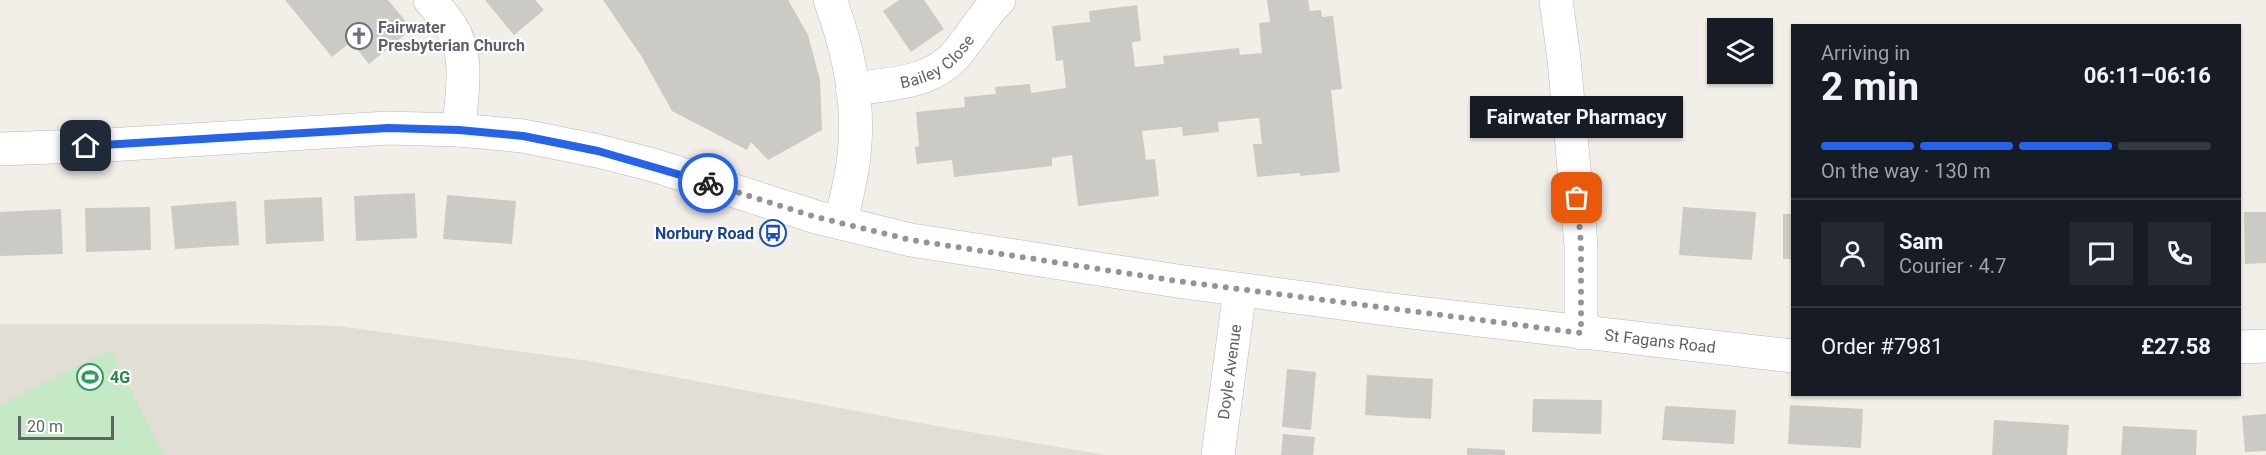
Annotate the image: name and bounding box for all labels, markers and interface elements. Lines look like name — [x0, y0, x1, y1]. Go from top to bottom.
place label: Fairwater Presbyterian Church — [378, 18, 525, 55]
map controls — [1707, 18, 1773, 84]
button: layers — [1707, 18, 1773, 84]
church icon: Fairwater Presbyterian Church — [344, 21, 374, 51]
street label: Bailey Close — [898, 31, 978, 92]
text: Arriving in — [1821, 41, 1910, 65]
text: 06:11–06:16 — [2084, 63, 2211, 88]
text: 2 min — [1821, 64, 1919, 110]
callout: Fairwater Pharmacy — [1470, 96, 1684, 138]
text: Fairwater Pharmacy — [1486, 105, 1667, 129]
pin — [60, 120, 111, 171]
icon: home — [69, 129, 102, 162]
courier — [678, 153, 738, 213]
text: On the way · 130 m — [1821, 159, 1990, 183]
icon: bike — [692, 167, 725, 200]
pin — [1551, 172, 1602, 223]
icon: bag — [1560, 181, 1593, 214]
bus stop icon: Norbury Road — [758, 218, 788, 248]
button: person — [1821, 222, 1884, 285]
button: chat — [2070, 222, 2133, 285]
button: phone — [2148, 222, 2211, 285]
place label: Norbury Road — [655, 224, 754, 243]
text: Sam — [1899, 229, 1943, 254]
text: Courier · 4.7 — [1899, 254, 2006, 278]
street label: Doyle Avenue — [1213, 323, 1245, 420]
street label: St Fagans Road — [1604, 325, 1717, 357]
text: Order #7981 — [1821, 334, 1943, 359]
text: £27.58 — [2141, 334, 2211, 359]
sports icon: 4G — [75, 362, 105, 392]
place label: 4G — [110, 368, 130, 387]
scale bar — [18, 413, 114, 440]
text: 20 m — [27, 417, 63, 436]

